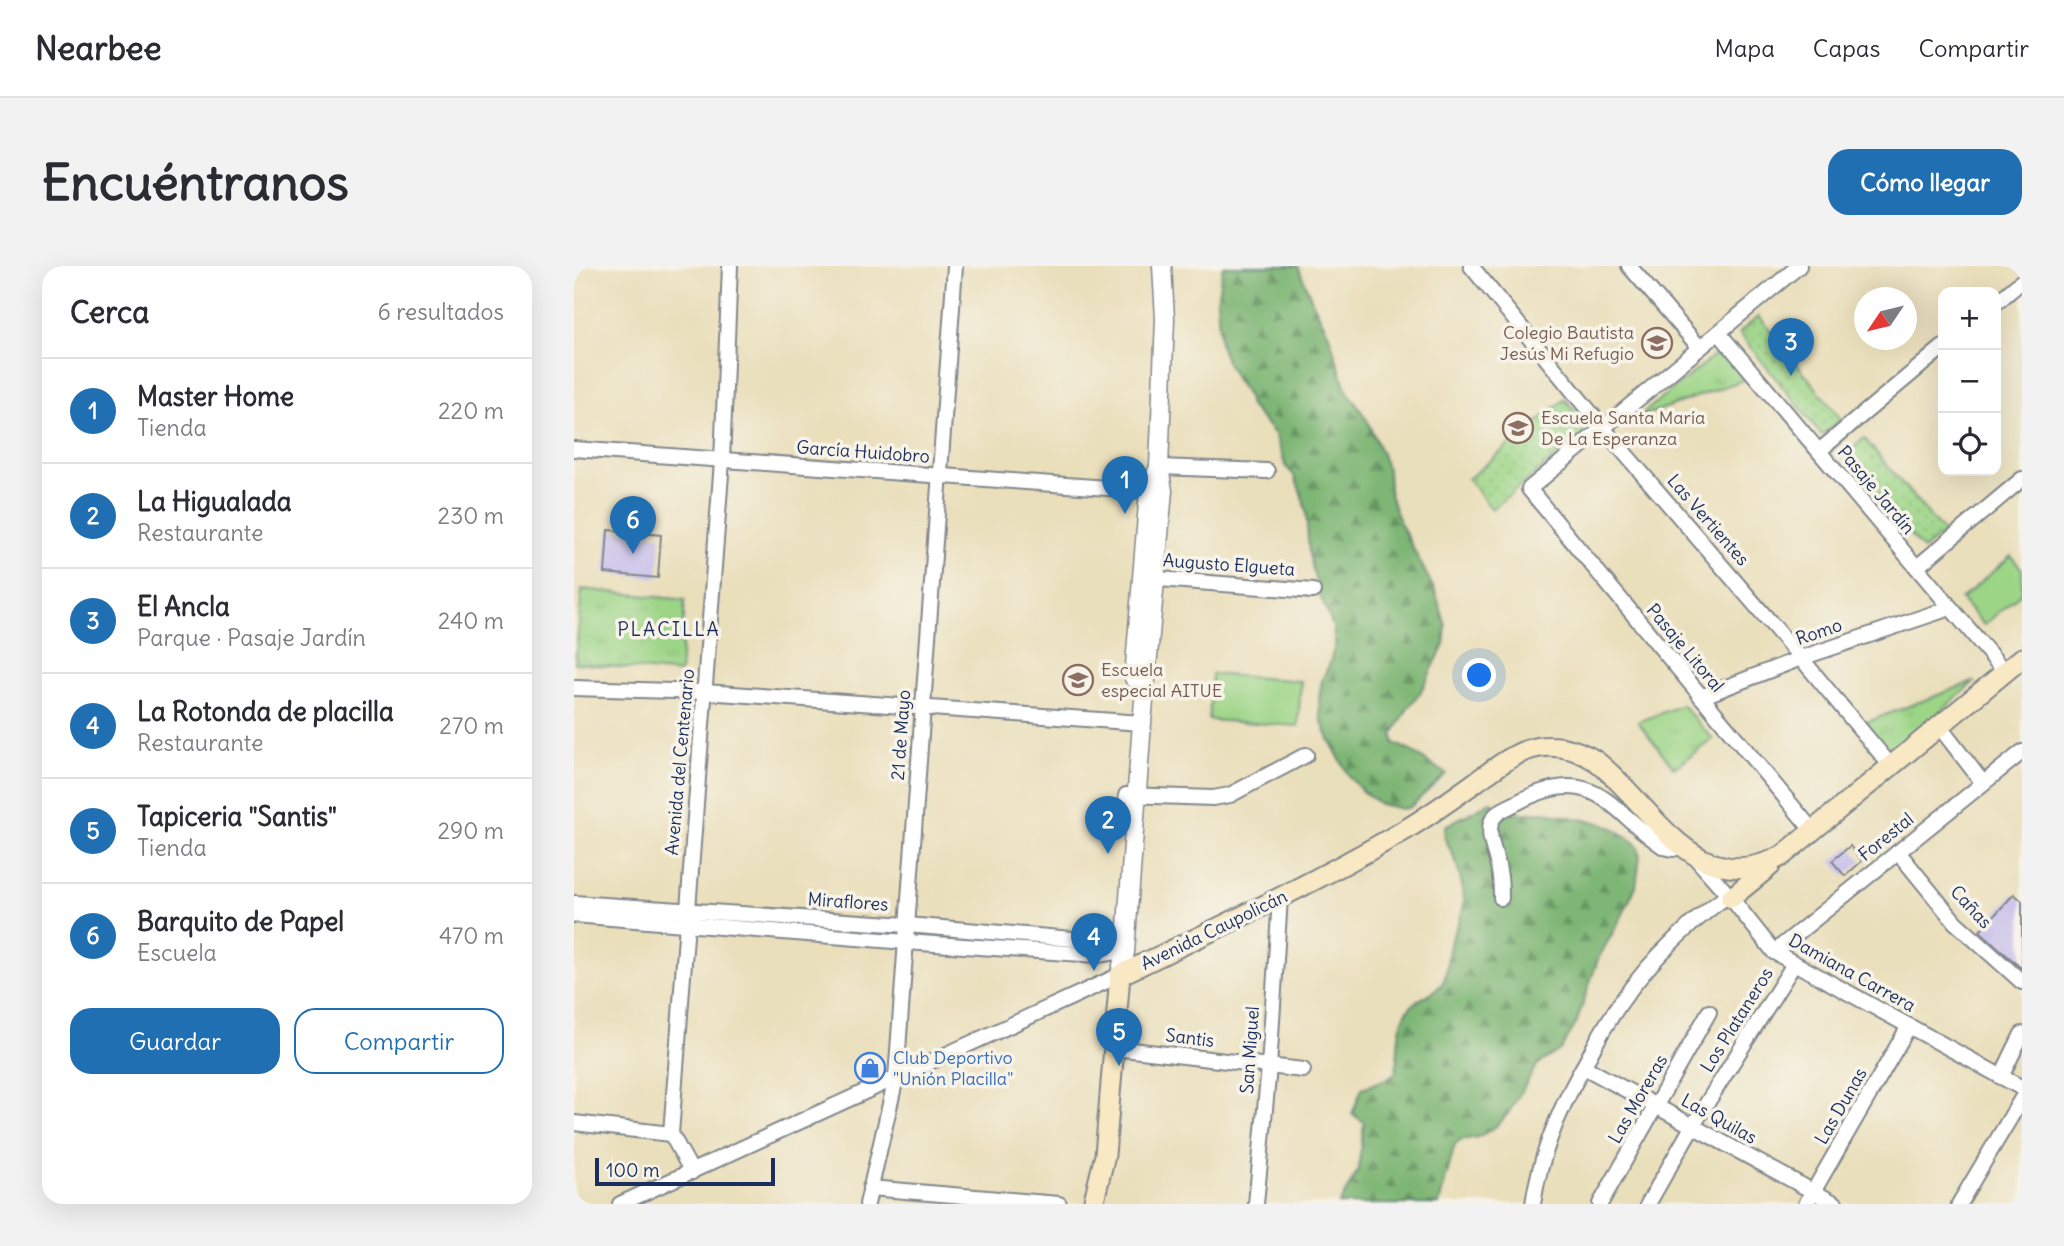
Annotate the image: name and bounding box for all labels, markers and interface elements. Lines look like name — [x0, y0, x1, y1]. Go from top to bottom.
text: Nearbee — [35, 27, 161, 69]
text: Mapa — [1714, 33, 1775, 63]
text: Capas — [1813, 33, 1880, 63]
text: Compartir — [1918, 33, 2029, 63]
button: Cómo llegar — [1828, 149, 2022, 215]
text: Encuéntranos — [42, 152, 349, 213]
north arrow — [1854, 287, 1917, 350]
map controls — [1938, 287, 2001, 476]
button: + — [1938, 287, 2001, 350]
text: Cerca — [70, 293, 149, 331]
text: 6 resultados — [377, 297, 504, 326]
pin: 3 — [1768, 318, 1814, 376]
place label: Colegio Bautista Jesús Mi Refugio — [1500, 321, 1634, 365]
school or university icon: Colegio Bautista Jesús Mi Refugio — [1640, 326, 1674, 360]
button: − — [1938, 350, 2001, 413]
text: Master Home — [137, 380, 294, 413]
text: 1 — [88, 396, 98, 425]
text: 220 m — [438, 396, 504, 425]
place label: Escuela Santa María De La Esperanza — [1541, 406, 1705, 450]
school or university icon: Escuela Santa María De La Esperanza — [1501, 411, 1535, 445]
text: Tienda — [137, 413, 207, 442]
button: locate — [1938, 413, 2001, 476]
street label: García Huidobro — [796, 435, 930, 468]
street label: Pasaje Jardín — [1833, 441, 1920, 539]
pin: 1 — [1102, 456, 1148, 514]
street label: Las Vertientes — [1662, 469, 1754, 570]
text: La Higualada — [137, 485, 292, 518]
pin: 6 — [610, 496, 656, 554]
text: 2 — [87, 501, 99, 530]
text: 230 m — [438, 501, 504, 530]
text: Restaurante — [137, 518, 263, 547]
street label: Augusto Elgueta — [1162, 548, 1296, 581]
text: El Ancla — [137, 590, 230, 623]
street label: Pasaje Litoral — [1642, 599, 1729, 697]
text: 3 — [86, 606, 100, 635]
text: 240 m — [438, 606, 504, 635]
street label: Romo — [1793, 613, 1845, 650]
district label: PLACILLA — [617, 617, 721, 641]
text: Parque · Pasaje Jardín — [137, 623, 366, 652]
place label: Escuela especial AITUE — [1101, 658, 1222, 702]
your location — [1462, 658, 1496, 692]
school or university icon: Escuela especial AITUE — [1061, 663, 1095, 697]
street label: Avenida del Centenario — [660, 668, 699, 856]
street label: 21 de Mayo — [886, 689, 915, 781]
text: La Rotonda de placilla — [137, 695, 394, 728]
text: 4 — [86, 711, 100, 740]
text: 270 m — [439, 711, 504, 740]
text: Restaurante — [137, 728, 263, 757]
pin: 2 — [1085, 796, 1131, 854]
text: Tapiceria "Santis" — [137, 800, 337, 833]
street label: Forestal — [1853, 807, 1918, 866]
text: 5 — [86, 816, 100, 845]
text: 290 m — [437, 816, 504, 845]
text: Tienda — [137, 833, 207, 862]
street label: Cañas — [1946, 880, 1997, 933]
street label: Avenida Caupolicán — [1137, 884, 1291, 975]
street label: Miraflores — [807, 887, 889, 916]
text: Barquito de Papel — [137, 905, 344, 938]
pin: 4 — [1071, 913, 1117, 971]
text: 6 — [86, 921, 100, 950]
text: 470 m — [439, 921, 504, 950]
street label: Damiana Carrera — [1785, 928, 1920, 1017]
text: Escuela — [137, 938, 217, 967]
street label: Los Plataneros — [1695, 963, 1778, 1076]
street label: San Miguel — [1235, 1005, 1264, 1095]
button: Guardar — [70, 1008, 280, 1074]
button: Compartir — [294, 1008, 504, 1074]
pin: 5 — [1096, 1008, 1142, 1066]
street label: Santis — [1164, 1023, 1216, 1052]
place label: Club Deportivo "Unión Placilla" — [893, 1046, 1013, 1090]
street label: Las Moreras — [1603, 1050, 1672, 1147]
shop icon: Club Deportivo "Unión Placilla" — [853, 1051, 887, 1085]
street label: Las Dunas — [1809, 1063, 1872, 1148]
street label: Las Quilas — [1677, 1088, 1761, 1149]
scale bar — [595, 1155, 775, 1187]
text: 100 m — [606, 1158, 660, 1182]

